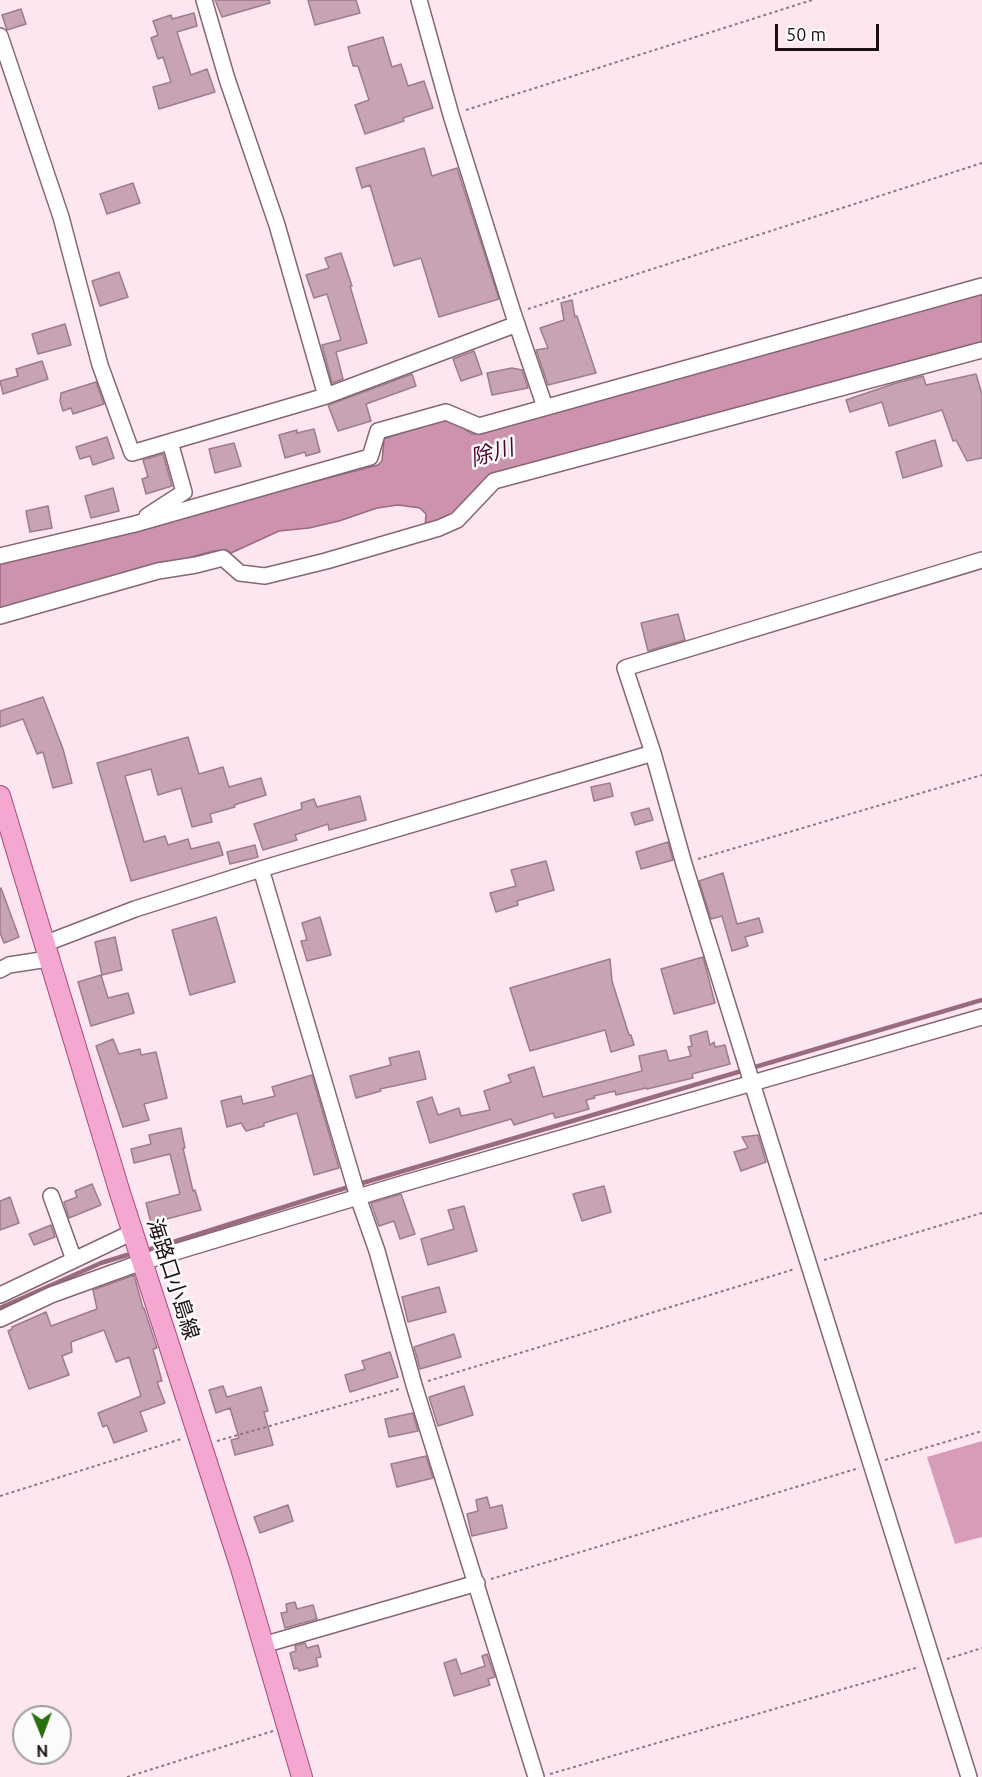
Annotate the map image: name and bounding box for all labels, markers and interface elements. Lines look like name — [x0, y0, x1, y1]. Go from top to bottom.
scale bar — [778, 12, 882, 50]
text: 50 m — [786, 24, 826, 44]
water label: 除川 — [467, 434, 517, 472]
street label: 海路口小島線 — [142, 1215, 204, 1343]
north arrow — [12, 1705, 72, 1765]
text: N — [36, 1742, 48, 1760]

